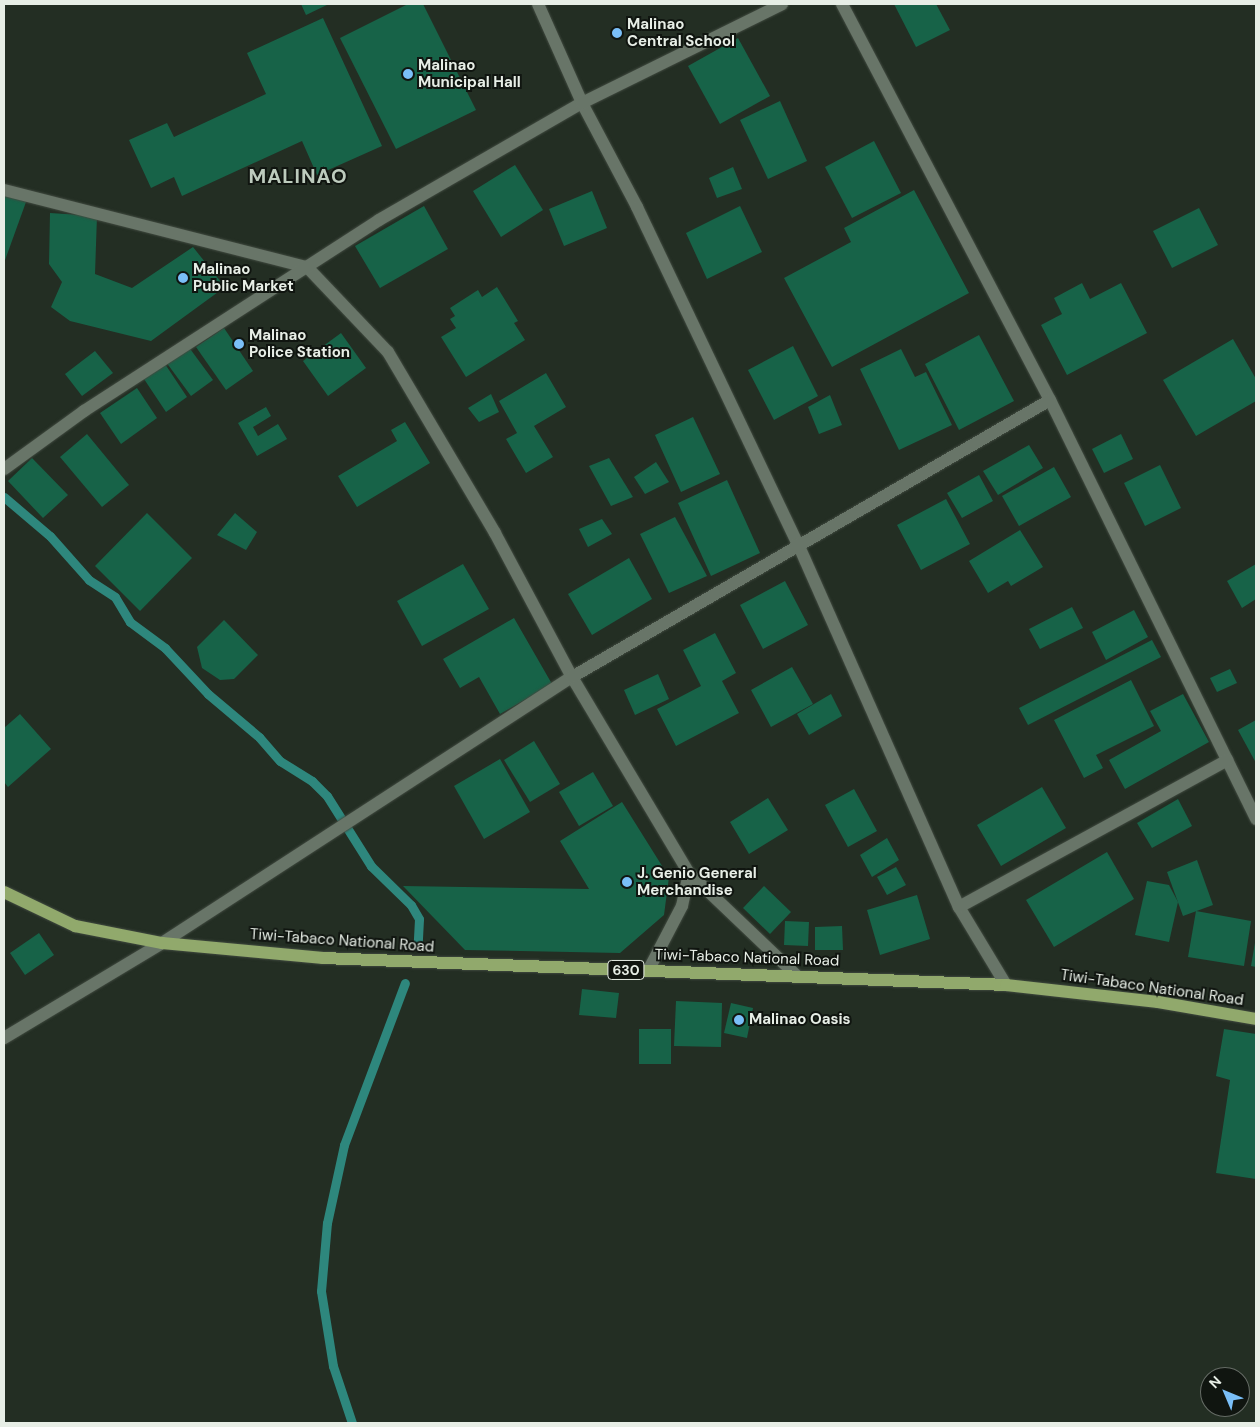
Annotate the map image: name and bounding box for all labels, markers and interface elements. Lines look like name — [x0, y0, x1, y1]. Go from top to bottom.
place label: Malinao Central School — [627, 15, 735, 50]
marker: Malinao Central School — [611, 27, 623, 39]
place label: Malinao Municipal Hall — [418, 56, 521, 91]
marker: Malinao Municipal Hall — [402, 68, 414, 80]
district label: MALINAO — [248, 164, 348, 188]
place label: Malinao Public Market — [193, 260, 294, 295]
marker: Malinao Public Market — [177, 272, 189, 284]
place label: Malinao Police Station — [249, 326, 350, 361]
marker: Malinao Police Station — [233, 338, 245, 350]
place label: J. Genio General Merchandise — [637, 864, 757, 899]
marker: J. Genio General Merchandise — [621, 876, 633, 888]
street label: Tiwi-Tabaco National Road — [249, 926, 435, 956]
street label: Tiwi-Tabaco National Road — [654, 946, 840, 970]
road number: 630 — [607, 958, 645, 982]
street label: Tiwi-Tabaco National Road — [1059, 966, 1245, 1010]
place label: Malinao Oasis — [749, 1011, 851, 1029]
marker: Malinao Oasis — [733, 1014, 745, 1026]
north arrow — [1200, 1367, 1250, 1417]
text: N — [1205, 1372, 1225, 1392]

